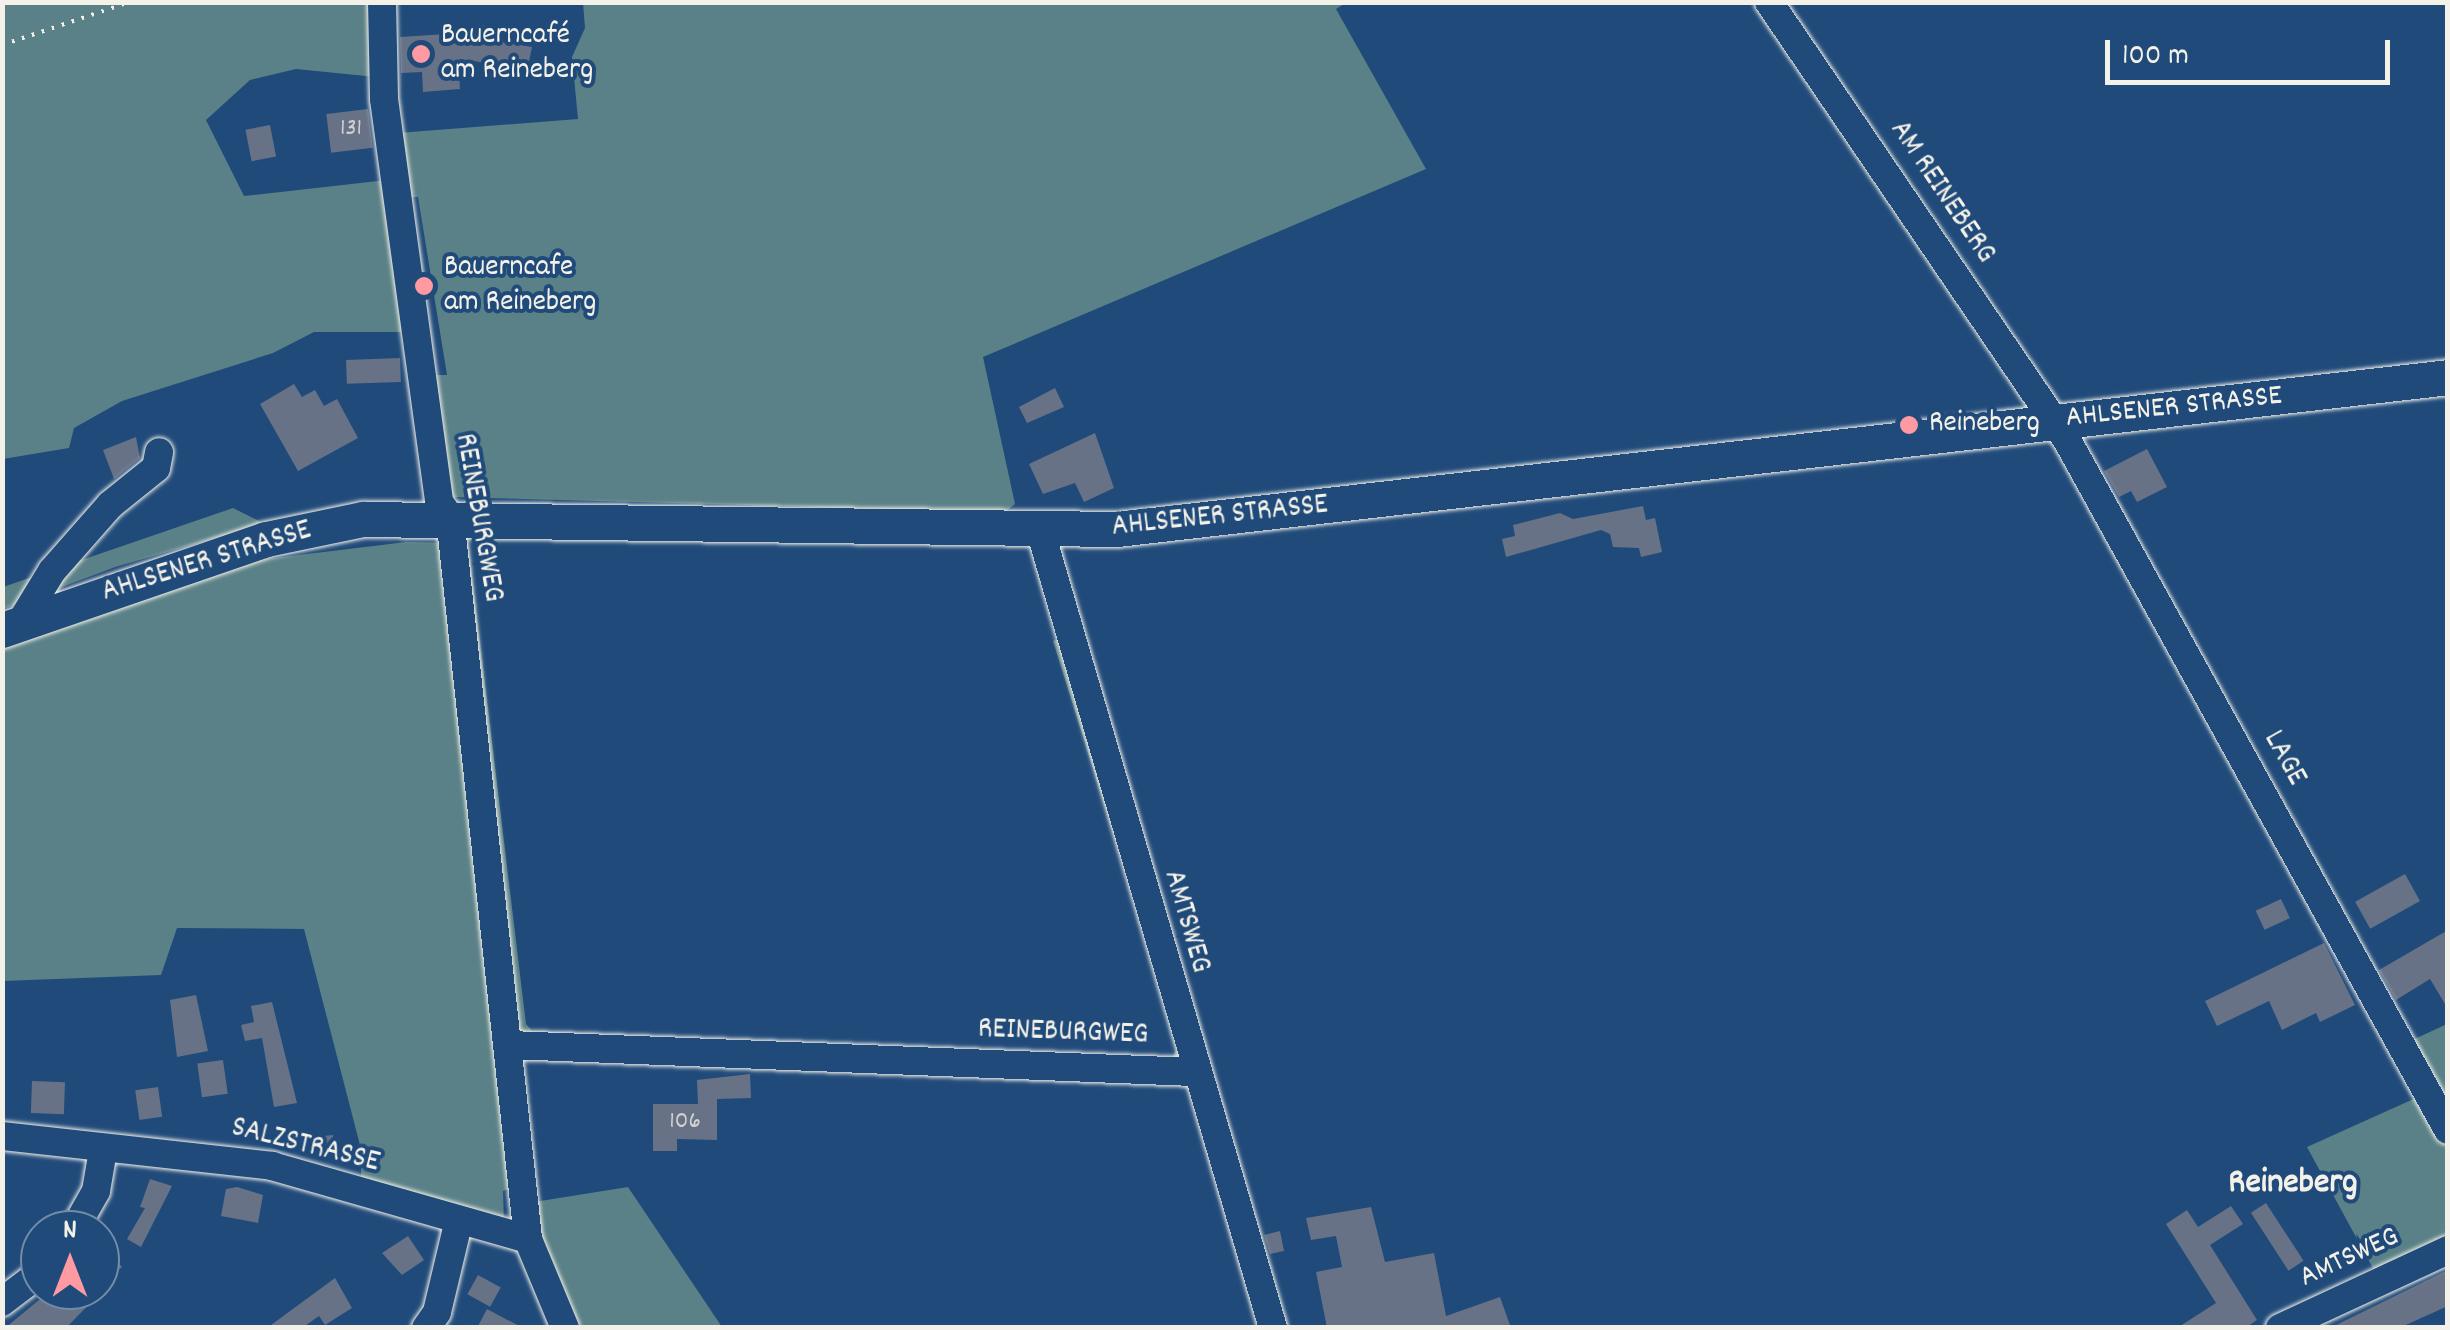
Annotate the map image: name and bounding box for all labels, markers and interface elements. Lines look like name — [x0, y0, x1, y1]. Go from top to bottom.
place label: Bauerncafé am Reineberg — [441, 19, 593, 90]
scale bar — [2110, 20, 2395, 82]
text: 100 m — [2122, 36, 2189, 79]
marker: Bauerncafé am Reineberg — [410, 43, 432, 65]
house number: 131 — [340, 114, 362, 144]
street label: AM REINEBERG — [1880, 115, 2002, 271]
place label: Bauerncafe am Reineberg — [444, 251, 596, 322]
marker: Bauerncafe am Reineberg — [413, 275, 435, 297]
street label: AHLSENER STRASSE — [2064, 380, 2284, 438]
place label: Reineberg — [1929, 407, 2040, 443]
marker: Reineberg — [1898, 414, 1920, 436]
street label: REINEBURGWEG — [444, 431, 510, 605]
street label: AHLSENER STRASSE — [1110, 489, 1330, 547]
street label: AHLSENER STRASSE — [98, 514, 316, 612]
street label: LAGE — [2253, 725, 2313, 793]
street label: AMTSWEG — [1153, 866, 1217, 978]
street label: REINEBURGWEG — [977, 1013, 1149, 1055]
house number: 106 — [669, 1107, 701, 1137]
street label: SALZSTRASSE — [227, 1111, 383, 1183]
district label: Reineberg — [2228, 1163, 2358, 1205]
north arrow — [20, 1210, 120, 1310]
text: N — [63, 1212, 77, 1252]
street label: AMTSWEG — [2295, 1220, 2405, 1298]

